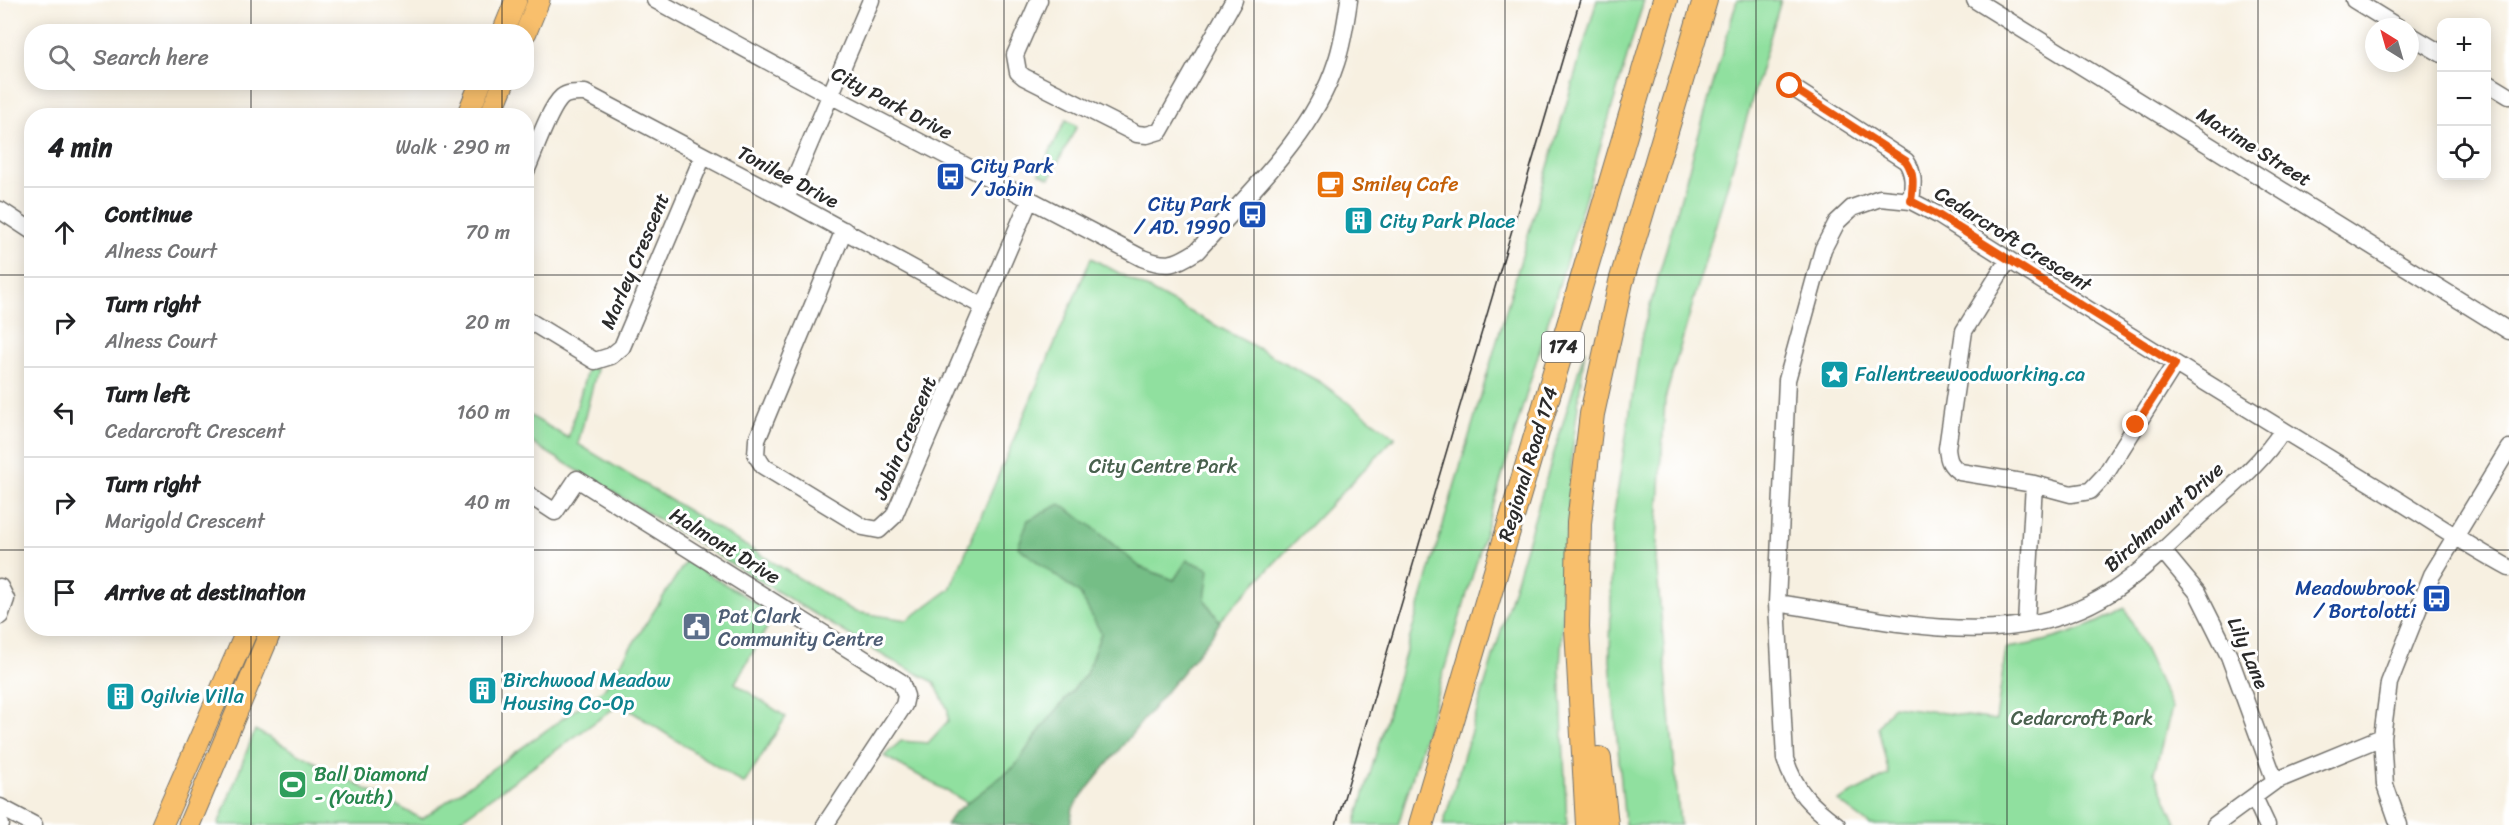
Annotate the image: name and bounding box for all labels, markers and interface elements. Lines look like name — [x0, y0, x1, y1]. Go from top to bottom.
north arrow — [2365, 18, 2419, 72]
map controls — [2437, 18, 2491, 180]
button: + — [2437, 18, 2491, 72]
search box — [24, 24, 534, 90]
text: Search here — [93, 38, 209, 77]
icon: search — [45, 41, 78, 74]
street label: City Park Drive — [825, 56, 959, 150]
route start — [1776, 72, 1802, 98]
button: − — [2437, 72, 2491, 126]
street label: Maxime Street — [2189, 98, 2319, 197]
text: 4 min — [48, 124, 112, 170]
button: locate — [2437, 126, 2491, 180]
text: Walk · 290 m — [395, 130, 510, 165]
street label: Tonilee Drive — [731, 135, 846, 219]
place label: City Park / Jobin — [971, 149, 1054, 207]
bus stop icon: City Park / Jobin — [934, 161, 966, 193]
place label: Smiley Cafe — [1352, 167, 1459, 202]
cafe icon: Smiley Cafe — [1315, 168, 1347, 200]
street label: Cedarcroft Crescent — [1927, 176, 2099, 302]
street label: Marley Crescent — [591, 187, 680, 335]
place label: City Park / AD. 1990 — [1134, 187, 1231, 245]
text: Continue — [105, 195, 193, 234]
bus stop icon: City Park / AD. 1990 — [1236, 199, 1268, 231]
place label: City Park Place — [1380, 204, 1516, 239]
building icon: City Park Place — [1343, 205, 1375, 237]
text: 70 m — [465, 215, 510, 250]
icon: ahead — [48, 216, 81, 249]
text: Alness Court — [105, 234, 217, 269]
text: Turn right — [105, 285, 200, 324]
text: 20 m — [465, 305, 510, 340]
icon: right — [48, 306, 81, 339]
text: Alness Court — [105, 324, 217, 359]
road number: 174 — [1542, 332, 1584, 362]
place label: Fallentreewoodworking.ca — [1855, 357, 2085, 392]
place icon: Fallentreewoodworking.ca — [1818, 358, 1850, 390]
street label: Jobin Crescent — [863, 370, 947, 506]
text: Turn left — [105, 375, 190, 414]
street label: Regional Road 174 — [1488, 382, 1568, 546]
text: 160 m — [457, 395, 510, 430]
icon: left — [48, 396, 81, 429]
route end — [2122, 411, 2148, 437]
text: Cedarcroft Crescent — [105, 414, 285, 449]
park label: City Centre Park — [1089, 449, 1238, 484]
street label: Birchmount Drive — [2096, 453, 2232, 581]
text: Turn right — [105, 465, 200, 504]
text: 40 m — [464, 485, 510, 520]
icon: right — [48, 486, 81, 519]
street label: Halmont Drive — [663, 498, 787, 594]
text: Marigold Crescent — [105, 504, 265, 539]
place label: Meadowbrook / Bortolotti — [2295, 571, 2417, 629]
text: Arrive at destination — [105, 573, 306, 612]
icon: arrive — [48, 576, 81, 609]
bus stop icon: Meadowbrook / Bortolotti — [2421, 583, 2453, 615]
place label: Pat Clark Community Centre — [718, 599, 884, 657]
public building icon: Pat Clark Community Centre — [681, 611, 713, 643]
street label: Lily Lane — [2217, 611, 2279, 695]
place label: Birchwood Meadow Housing Co-Op — [503, 663, 670, 721]
building icon: Birchwood Meadow Housing Co-Op — [466, 675, 498, 707]
place label: Ogilvie Villa — [141, 679, 245, 714]
building icon: Ogilvie Villa — [104, 680, 136, 712]
park label: Cedarcroft Park — [2011, 701, 2153, 736]
place label: Ball Diamond - (Youth) — [314, 757, 429, 815]
sports icon: Ball Diamond - (Youth) — [277, 769, 309, 801]

